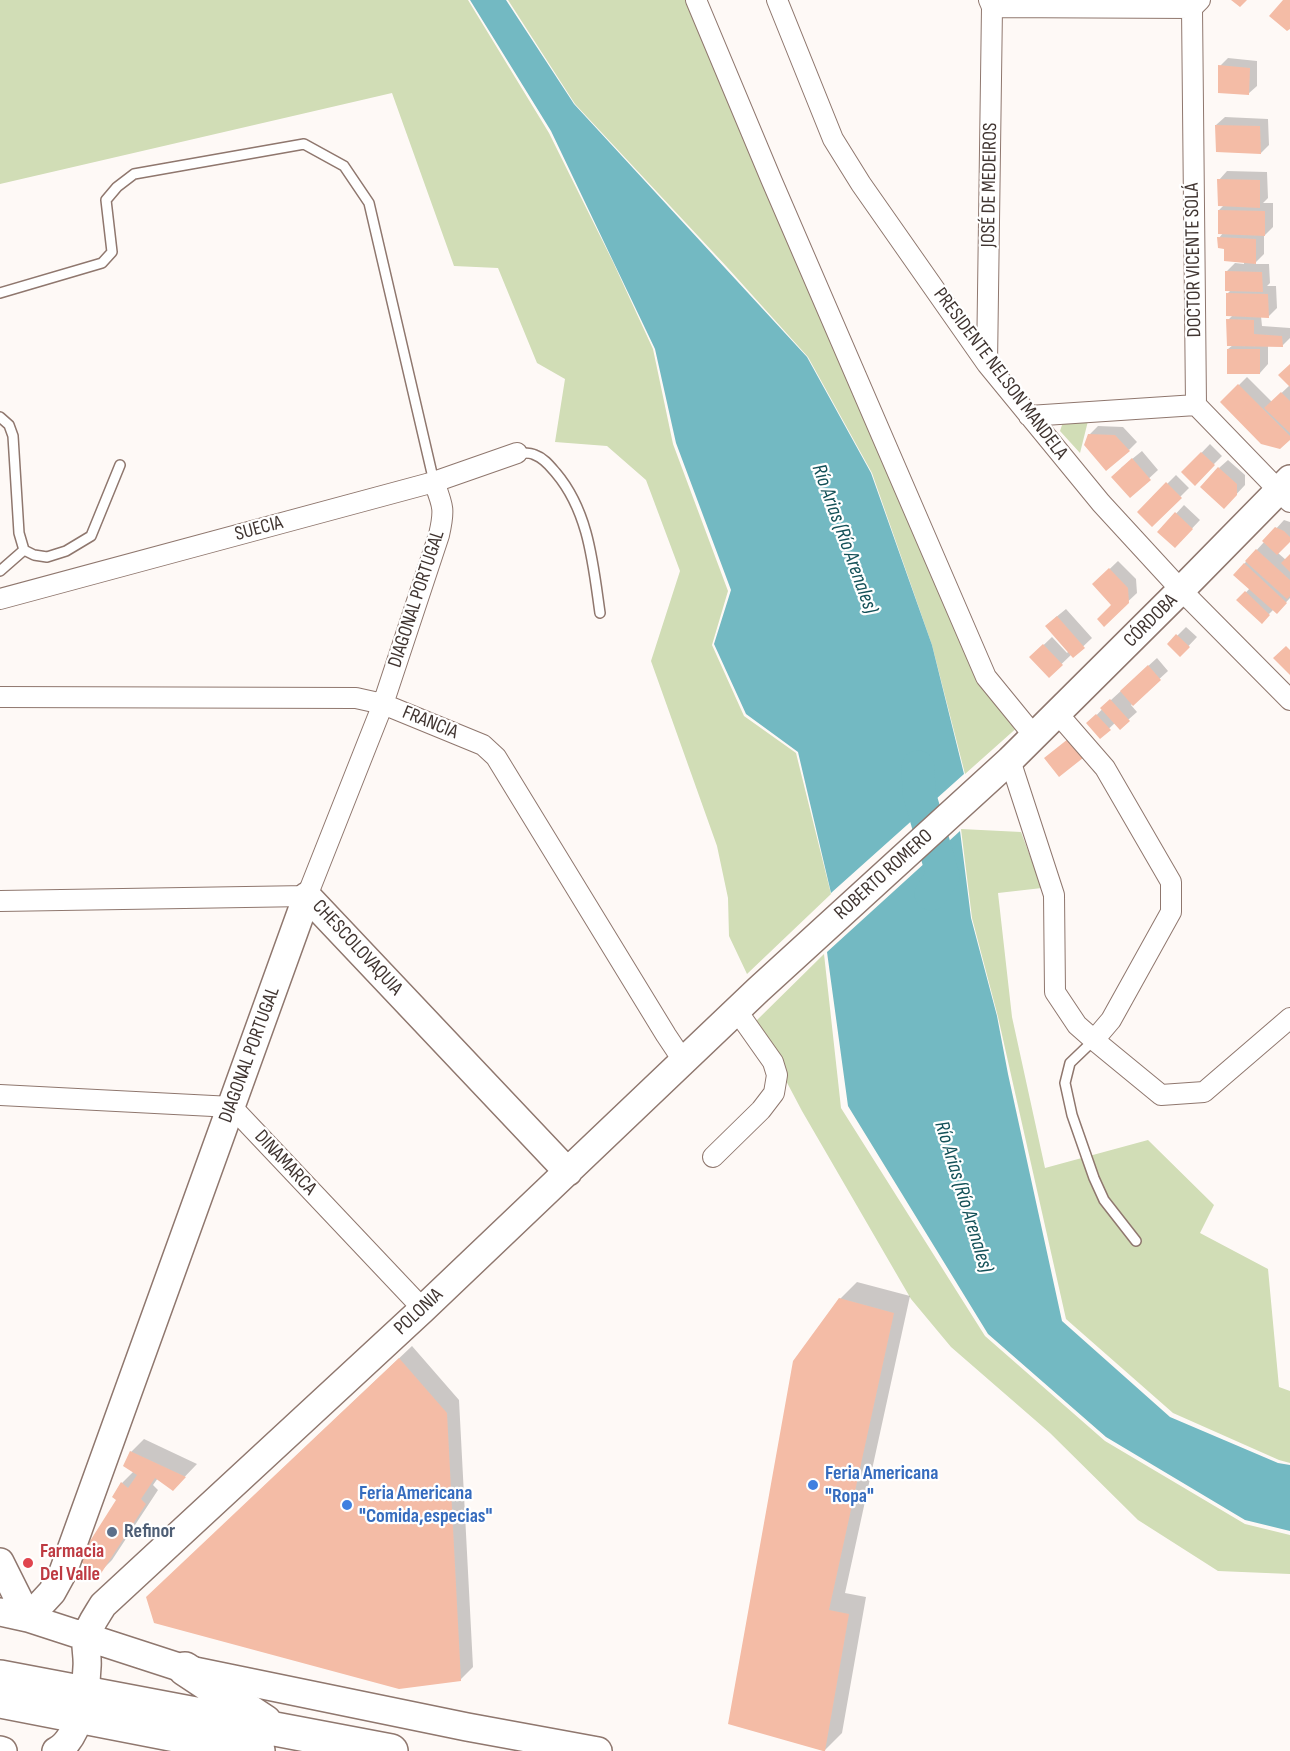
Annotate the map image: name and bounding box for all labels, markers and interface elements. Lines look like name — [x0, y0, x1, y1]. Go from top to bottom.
street label: JOSÉ DE MEDEIROS — [977, 122, 1003, 248]
street label: DOCTOR VICENTE SOLÁ — [1181, 183, 1207, 337]
street label: PRESIDENTE NELSON MANDELA — [928, 283, 1072, 465]
water label: Río Arias (Río Arenales) — [805, 461, 883, 617]
street label: SUECIA — [232, 511, 286, 547]
street label: DIAGONAL PORTUGAL — [384, 527, 450, 671]
street label: CÓRDOBA — [1119, 589, 1183, 653]
street label: FRANCIA — [399, 701, 461, 745]
street label: ROBERTO ROMERO — [830, 825, 938, 925]
street label: CHESCOLOVAQUIA — [307, 895, 407, 1001]
street label: DIAGONAL PORTUGAL — [214, 984, 286, 1126]
water label: Río Arias (Río Arenales) — [928, 1118, 998, 1276]
street label: DINAMARCA — [249, 1125, 321, 1201]
street label: POLONIA — [390, 1283, 448, 1341]
place label: Feria Americana "Ropa" — [825, 1462, 938, 1509]
marker: Feria Americana "Ropa" — [806, 1478, 820, 1492]
place label: Feria Americana "Comida,especias" — [359, 1482, 492, 1529]
marker: Feria Americana "Comida,especias" — [340, 1498, 354, 1512]
place label: Refinor — [124, 1520, 175, 1544]
marker: Refinor — [105, 1525, 119, 1539]
place label: Farmacia Del Valle — [40, 1540, 104, 1587]
marker: Farmacia Del Valle — [21, 1556, 35, 1570]

